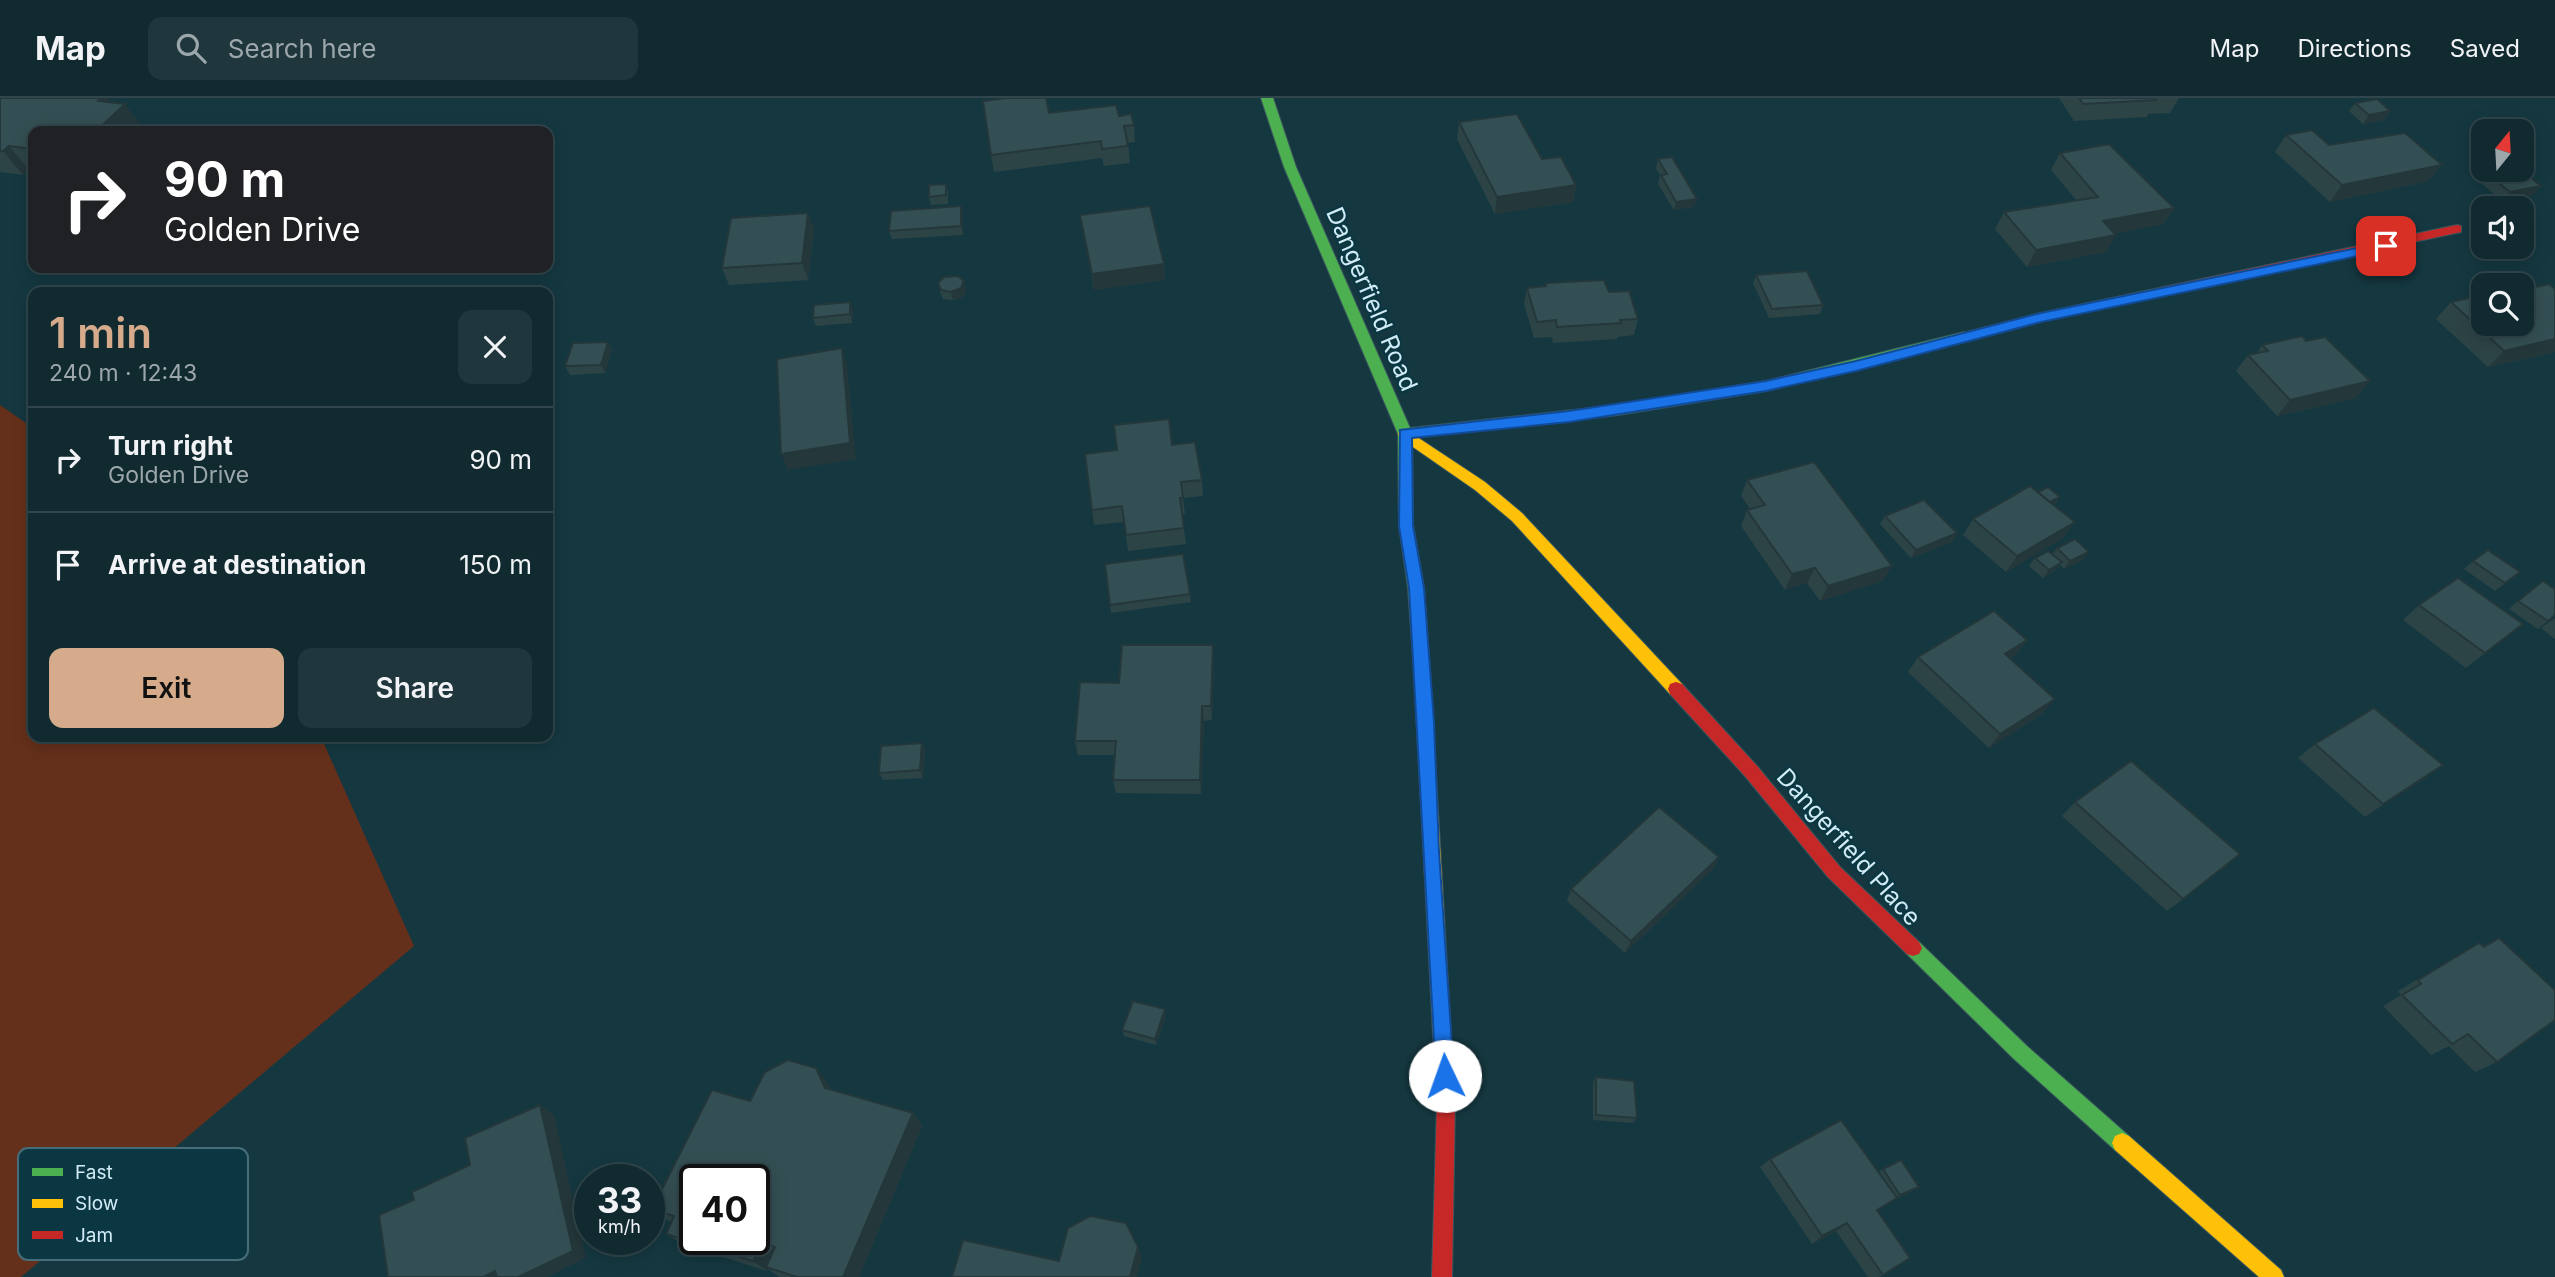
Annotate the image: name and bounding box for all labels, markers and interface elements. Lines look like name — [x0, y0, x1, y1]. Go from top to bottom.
search box — [148, 17, 638, 80]
text: Map — [35, 28, 106, 68]
icon: search — [172, 29, 210, 67]
text: Search here — [228, 33, 376, 64]
text: Map — [2210, 34, 2259, 63]
text: Directions — [2297, 34, 2412, 63]
text: Saved — [2450, 34, 2520, 63]
north arrow — [2471, 119, 2534, 182]
map controls — [2471, 119, 2534, 336]
text: 90 m — [164, 150, 285, 209]
icon: right — [49, 154, 140, 245]
button: sound — [2471, 196, 2534, 259]
street label: Dangerfield Road — [1320, 203, 1424, 395]
text: Golden Drive — [164, 210, 360, 249]
pin — [2356, 216, 2416, 276]
icon: arrive — [2367, 227, 2405, 265]
button: search — [2471, 273, 2534, 336]
text: 1 min — [49, 307, 152, 358]
button: close — [458, 310, 532, 384]
text: 240 m · 12:43 — [49, 359, 197, 387]
text: Turn right — [108, 430, 233, 461]
icon: right — [49, 441, 87, 479]
text: 90 m — [469, 444, 532, 475]
text: Golden Drive — [108, 461, 249, 489]
icon: arrive — [49, 546, 87, 584]
text: Arrive at destination — [108, 549, 367, 580]
text: 150 m — [459, 549, 532, 580]
button: Exit — [49, 648, 284, 728]
button: Share — [298, 648, 532, 728]
street label: Dangerfield Place — [1771, 762, 1927, 932]
position arrow — [1408, 1039, 1482, 1113]
legend — [18, 1148, 248, 1260]
text: Fast — [75, 1161, 113, 1184]
speed limit sign: 40 — [679, 1164, 770, 1255]
text: 33 — [597, 1179, 642, 1221]
text: Slow — [75, 1192, 118, 1215]
text: km/h — [598, 1216, 641, 1237]
text: Jam — [75, 1224, 113, 1247]

